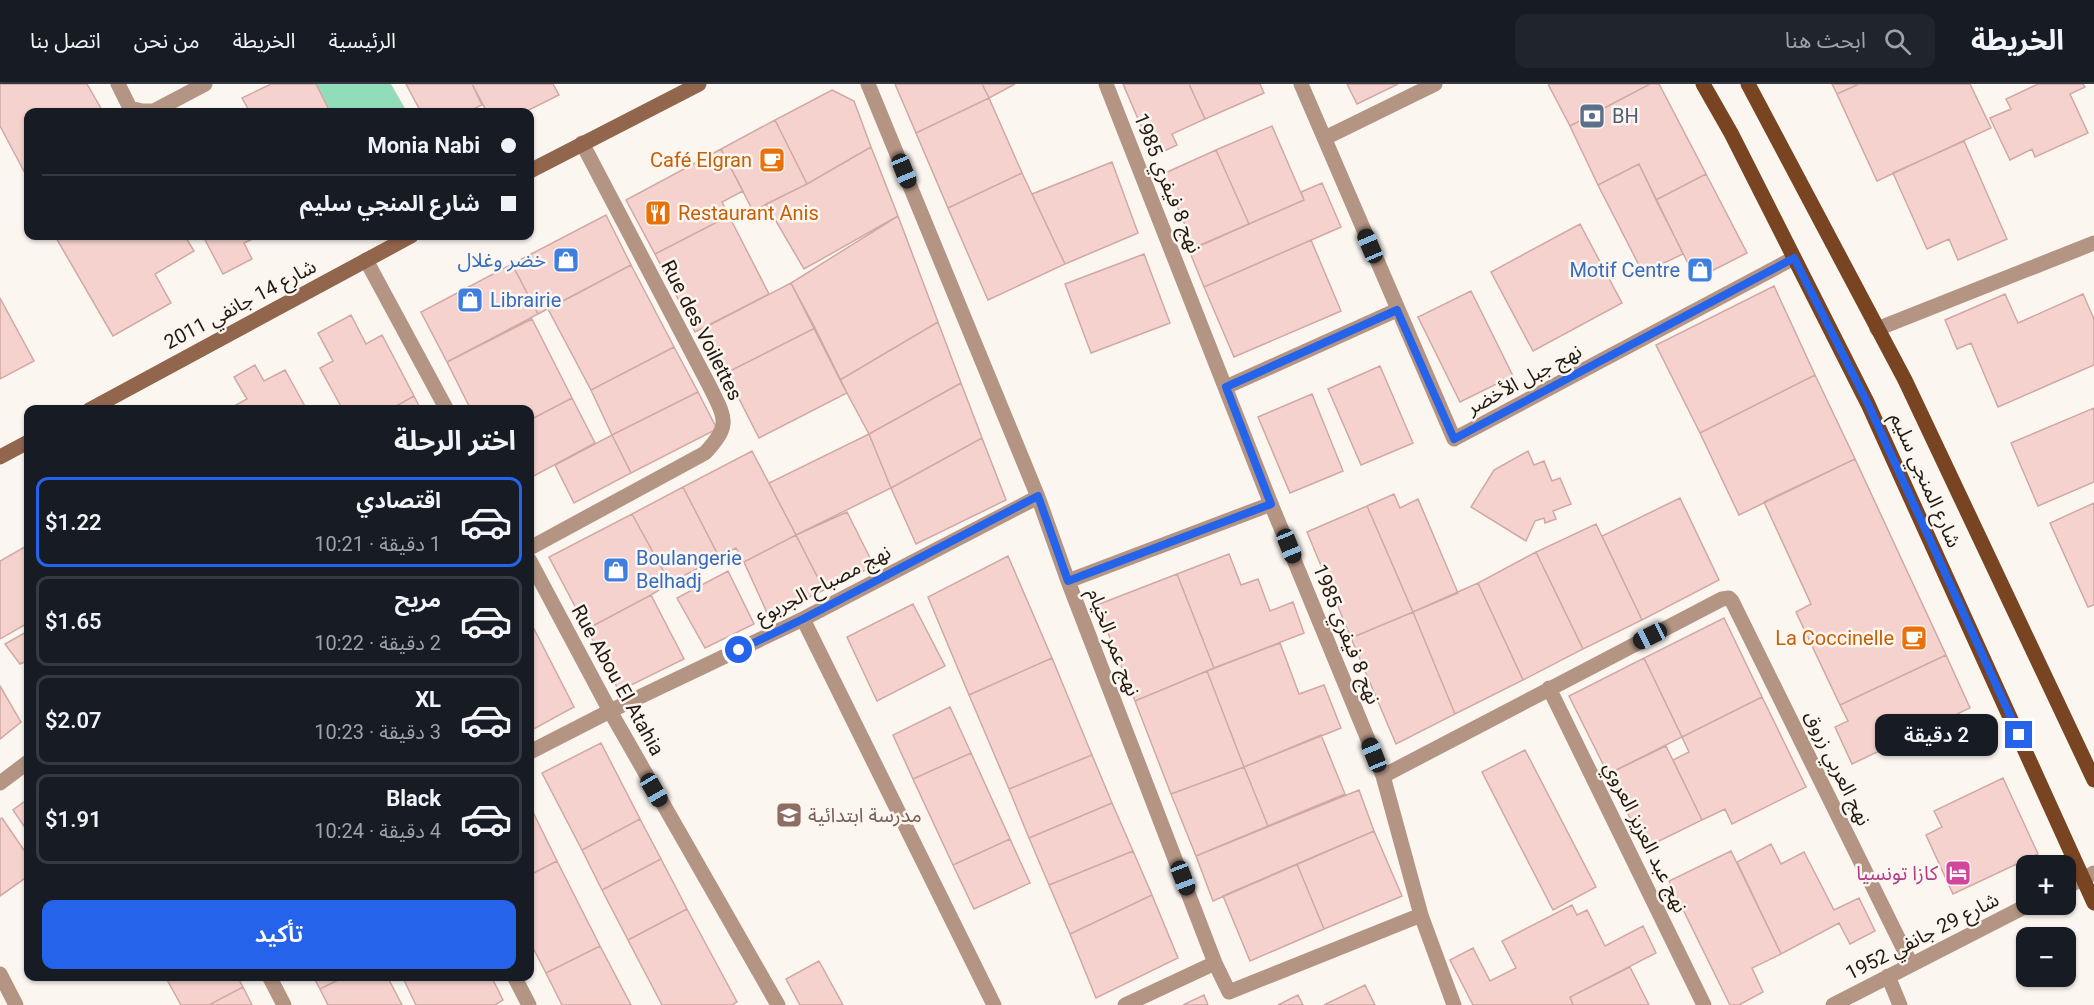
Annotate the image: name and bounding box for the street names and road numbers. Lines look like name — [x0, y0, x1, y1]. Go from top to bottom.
street label: نهج 8 فيفري 1985 — [1126, 109, 1207, 258]
street label: شارع 14 جانفي 2011 — [160, 254, 322, 357]
street label: Rue des Voilettes — [656, 256, 748, 404]
street label: نهج جبل الأخضر — [1462, 339, 1587, 422]
street label: شارع المنجي سليم — [1882, 409, 1966, 553]
street label: نهج مصباح الجربوع — [751, 540, 896, 631]
street label: نهج 8 فيفري 1985 — [1305, 560, 1386, 709]
street label: نهج عمر الخيام — [1080, 585, 1146, 700]
street label: Rue Abou El Atahia — [567, 600, 669, 760]
street label: نهج العربي زروق — [1796, 706, 1876, 831]
street label: نهج عبد العزيز العروي — [1596, 758, 1693, 918]
street label: شارع 29 جانفي 1952 — [1841, 887, 2004, 988]

